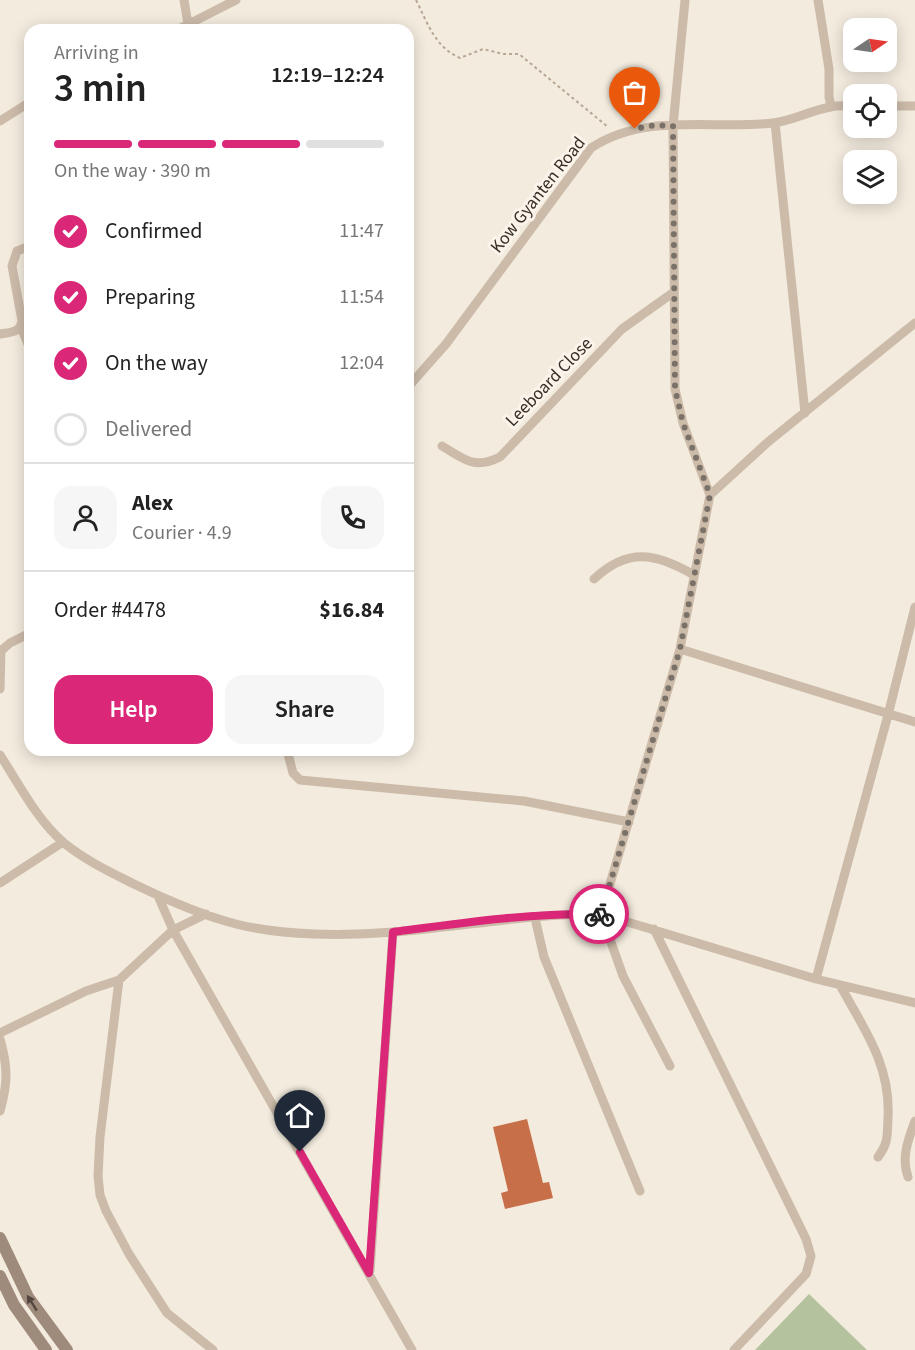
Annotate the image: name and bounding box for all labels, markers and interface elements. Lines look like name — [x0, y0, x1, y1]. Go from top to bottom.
north arrow — [843, 18, 897, 72]
map controls — [843, 18, 897, 204]
text: Arriving in — [54, 39, 139, 67]
text: 12:19–12:24 — [271, 59, 384, 91]
text: 3 min — [54, 61, 147, 117]
pin — [609, 67, 660, 129]
icon: bag — [618, 76, 651, 109]
button: locate — [843, 84, 897, 138]
street label: Kow Gyanten Road — [485, 132, 591, 258]
button: layers — [843, 150, 897, 204]
text: On the way · 390 m — [54, 157, 211, 185]
icon: check — [54, 215, 87, 248]
text: Confirmed — [105, 215, 202, 247]
text: 11:47 — [339, 217, 384, 245]
icon: check — [54, 281, 87, 314]
text: Preparing — [105, 281, 195, 313]
text: 11:54 — [339, 283, 384, 311]
street label: Leeboard Close — [500, 332, 598, 432]
icon: check — [54, 347, 87, 380]
text: On the way — [105, 347, 208, 379]
text: 12:04 — [339, 349, 384, 377]
text: Delivered — [105, 413, 192, 445]
button: person — [54, 486, 117, 549]
button: phone — [321, 486, 384, 549]
text: Alex — [132, 487, 173, 519]
text: Courier · 4.9 — [132, 519, 232, 547]
text: Order #4478 — [54, 594, 166, 626]
text: $16.84 — [319, 594, 384, 626]
button: Help — [54, 675, 213, 744]
button: Share — [225, 675, 384, 744]
courier — [569, 884, 629, 944]
icon: bike — [583, 898, 616, 931]
pin — [274, 1090, 325, 1152]
icon: home — [283, 1099, 316, 1132]
one-way arrow — [27, 1295, 38, 1311]

